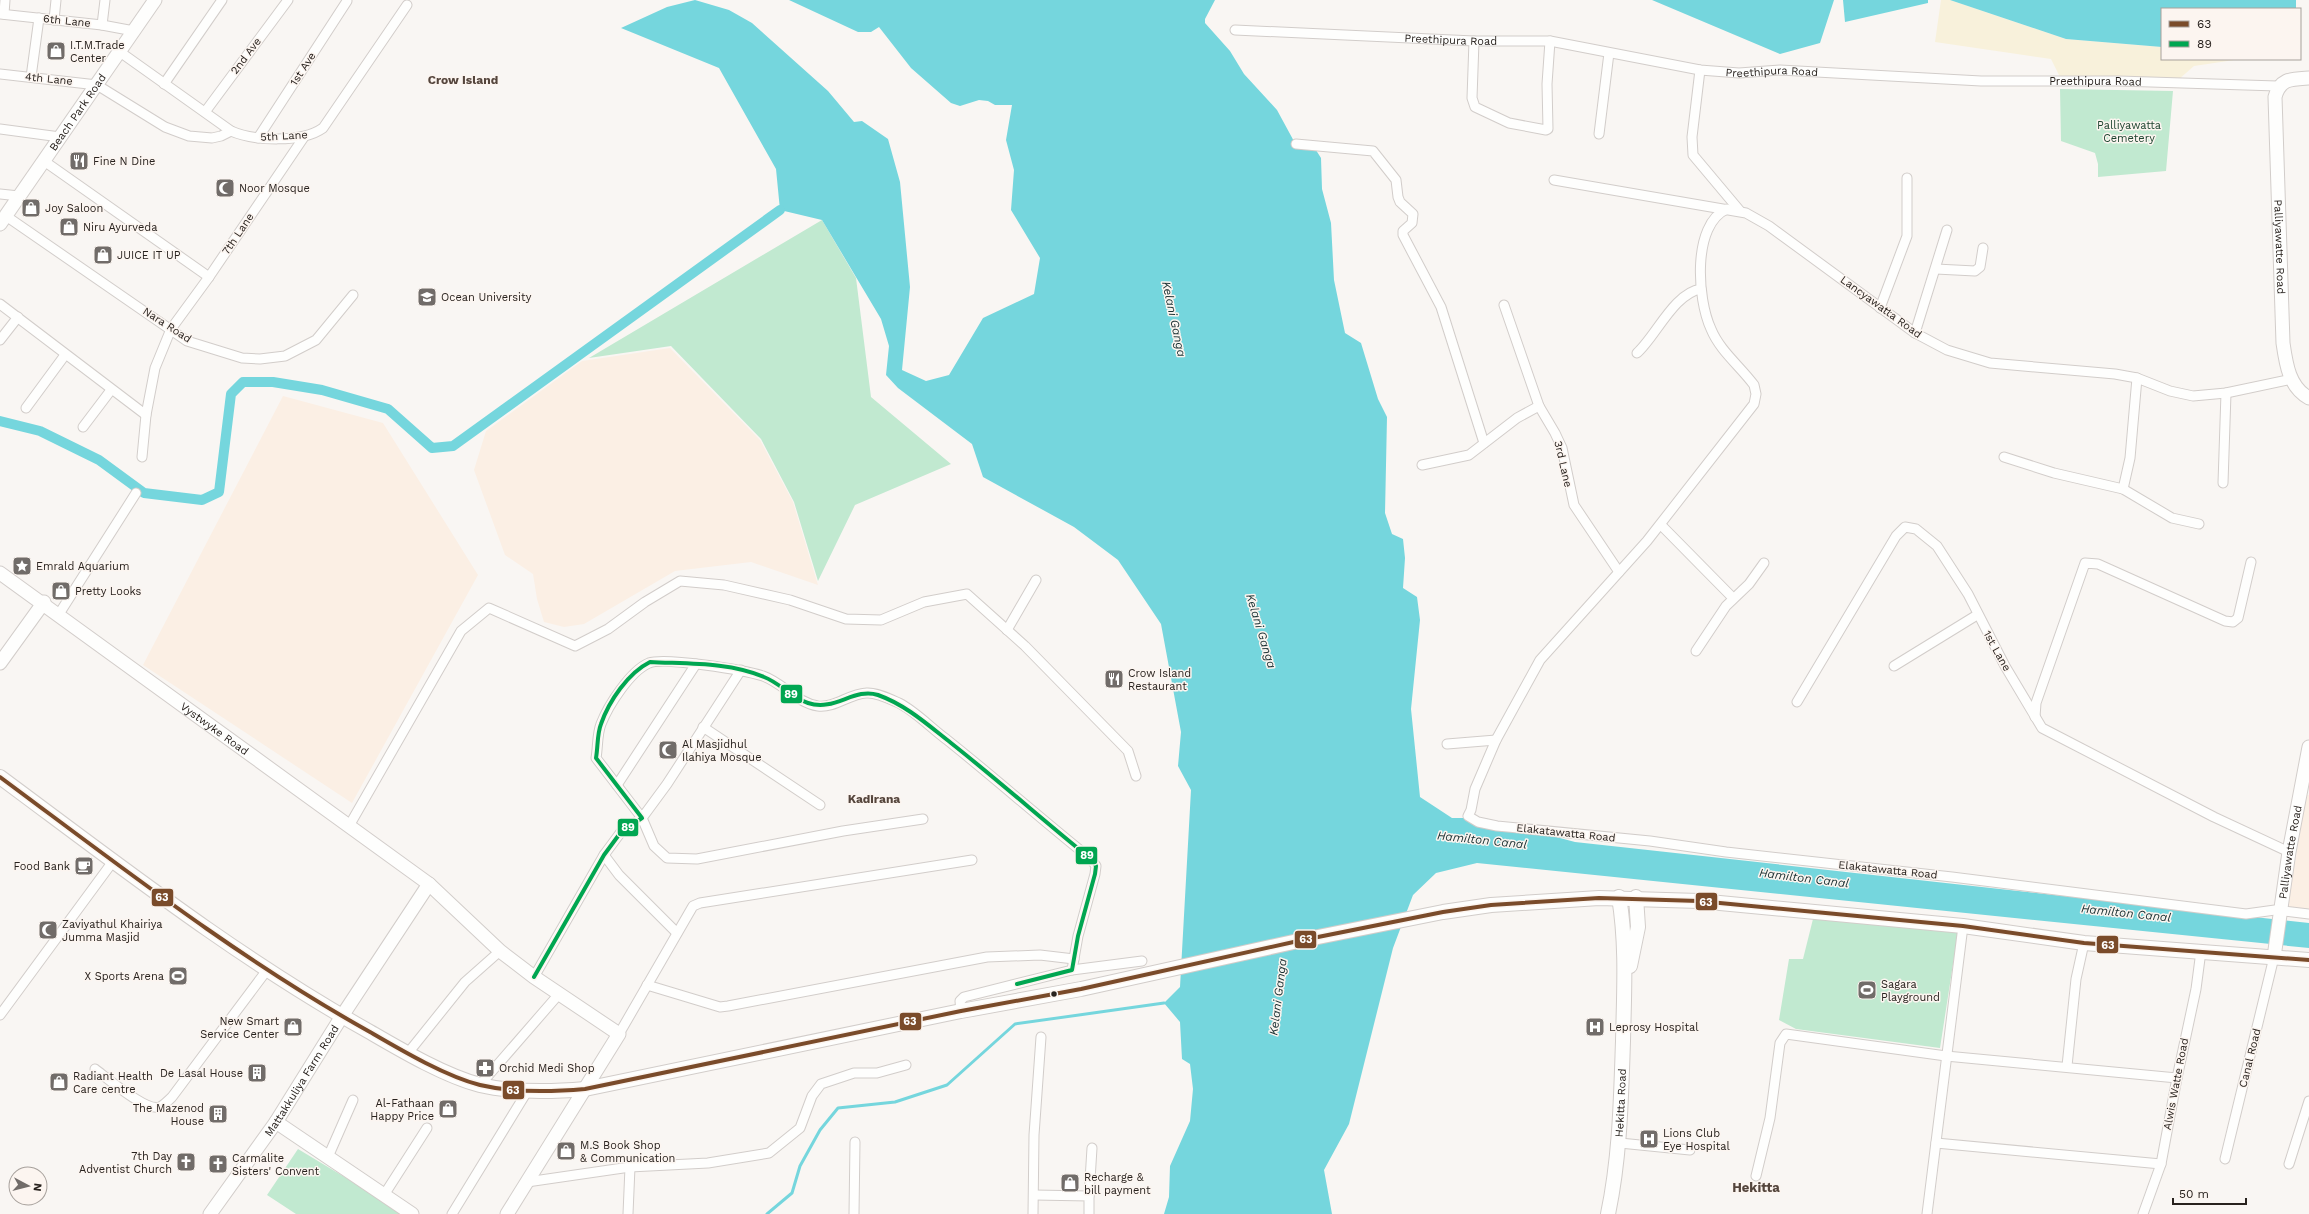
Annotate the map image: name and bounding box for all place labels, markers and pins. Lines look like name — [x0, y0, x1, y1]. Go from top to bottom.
place label: I.T.M.Trade Center — [70, 39, 125, 65]
shop icon: I.T.M.Trade Center — [45, 40, 67, 62]
restaurant icon: Fine N Dine — [68, 150, 90, 172]
place label: Fine N Dine — [93, 155, 155, 168]
mosque icon: Noor Mosque — [214, 177, 236, 199]
place label: Noor Mosque — [239, 182, 310, 195]
shop icon: Joy Saloon — [20, 197, 42, 219]
place label: Joy Saloon — [45, 202, 103, 215]
shop icon: Niru Ayurveda — [58, 216, 80, 238]
place label: Niru Ayurveda — [83, 221, 157, 234]
shop icon: JUICE IT UP — [92, 244, 114, 266]
place label: JUICE IT UP — [117, 249, 181, 262]
school or university icon: Ocean University — [416, 286, 438, 308]
place label: Ocean University — [441, 291, 532, 304]
place icon: Emrald Aquarium — [11, 555, 33, 577]
place label: Emrald Aquarium — [36, 560, 129, 573]
shop icon: Pretty Looks — [50, 580, 72, 602]
place label: Pretty Looks — [75, 585, 142, 598]
place label: Crow Island Restaurant — [1128, 667, 1191, 693]
restaurant icon: Crow Island Restaurant — [1103, 668, 1125, 690]
place label: Al Masjidhul Ilahiya Mosque — [682, 738, 762, 764]
mosque icon: Al Masjidhul Ilahiya Mosque — [657, 739, 679, 761]
cafe icon: Food Bank — [73, 855, 95, 877]
place label: Food Bank — [14, 860, 70, 873]
place label: Zaviyathul Khairiya Jumma Masjid — [62, 918, 162, 944]
mosque icon: Zaviyathul Khairiya Jumma Masjid — [37, 919, 59, 941]
sports icon: X Sports Arena — [167, 965, 189, 987]
place label: X Sports Arena — [84, 970, 164, 983]
place label: Sagara Playground — [1881, 978, 1940, 1004]
sports icon: Sagara Playground — [1856, 979, 1878, 1001]
unlabelled marker — [1049, 989, 1059, 999]
place label: New Smart Service Center — [200, 1015, 280, 1041]
shop icon: New Smart Service Center — [282, 1016, 304, 1038]
hospital icon: Leprosy Hospital — [1584, 1016, 1606, 1038]
place label: Leprosy Hospital — [1609, 1021, 1699, 1034]
pharmacy icon: Orchid Medi Shop — [474, 1057, 496, 1079]
building icon: De Lasal House — [246, 1062, 268, 1084]
place label: Orchid Medi Shop — [499, 1062, 595, 1075]
place label: De Lasal House — [160, 1067, 243, 1080]
place label: Radiant Health Care centre — [73, 1070, 153, 1096]
shop icon: Radiant Health Care centre — [48, 1071, 70, 1093]
place label: Al-Fathaan Happy Price — [370, 1097, 434, 1123]
shop icon: Al-Fathaan Happy Price — [437, 1098, 459, 1120]
place label: The Mazenod House — [133, 1102, 204, 1128]
building icon: The Mazenod House — [207, 1103, 229, 1125]
place label: Lions Club Eye Hospital — [1663, 1127, 1730, 1153]
hospital icon: Lions Club Eye Hospital — [1638, 1128, 1660, 1150]
place label: M.S Book Shop & Communication — [580, 1139, 675, 1165]
shop icon: M.S Book Shop & Communication — [555, 1140, 577, 1162]
place label: 7th Day Adventist Church — [79, 1150, 172, 1176]
church icon: 7th Day Adventist Church — [175, 1151, 197, 1173]
place label: Carmalite Sisters' Convent — [232, 1152, 320, 1178]
church icon: Carmalite Sisters' Convent — [207, 1153, 229, 1175]
place label: Recharge & bill payment — [1084, 1171, 1151, 1197]
shop icon: Recharge & bill payment — [1059, 1172, 1081, 1194]

